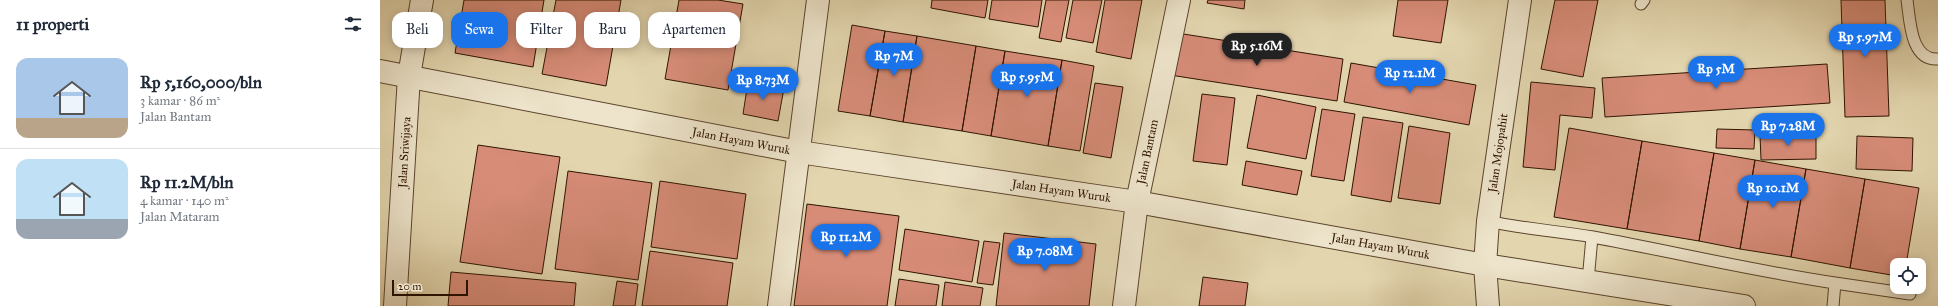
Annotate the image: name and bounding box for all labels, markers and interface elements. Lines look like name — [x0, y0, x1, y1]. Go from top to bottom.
chip: Beli — [392, 12, 443, 48]
chip: Sewa — [451, 12, 508, 48]
chip: Filter — [516, 12, 576, 48]
chip: Baru — [584, 12, 640, 48]
chip: Apartemen — [648, 12, 740, 48]
icon: filters — [342, 13, 364, 35]
text: 11 properti — [16, 14, 89, 35]
pin: Rp 5.97M — [1824, 24, 1906, 58]
text: Rp 5.97M — [1838, 29, 1892, 45]
pin: Rp 5.16M — [1216, 33, 1298, 67]
text: Rp 5.16M — [1231, 38, 1283, 54]
pin: Rp 7M — [866, 43, 922, 77]
text: Rp 7M — [875, 48, 913, 64]
pin: Rp 5M — [1688, 56, 1744, 90]
pin: Rp 12.1M — [1369, 60, 1451, 94]
text: Rp 5M — [1697, 61, 1735, 77]
pin: Rp 5.95M — [986, 64, 1068, 98]
text: Rp 12.1M — [1384, 65, 1436, 81]
pin: Rp 8.73M — [722, 67, 804, 101]
text: Rp 5.95M — [1000, 69, 1054, 85]
text: Rp 5,160,000/bln — [140, 72, 262, 93]
text: Rp 8.73M — [737, 72, 789, 88]
icon: home — [48, 74, 96, 122]
text: 3 kamar · 86 m² — [140, 93, 220, 109]
text: Jalan Bantam — [140, 109, 211, 125]
street label: Jalan Mojopahit — [1485, 112, 1511, 196]
pin: Rp 7.28M — [1747, 113, 1829, 147]
street label: Jalan Sriwijaya — [395, 115, 414, 190]
street label: Jalan Bantam — [1133, 118, 1161, 188]
text: Rp 7.28M — [1761, 118, 1815, 134]
street label: Jalan Hayam Wuruk — [689, 124, 792, 157]
text: Rp 11.2M/bln — [140, 172, 234, 193]
icon: home — [48, 175, 96, 223]
pin: Rp 10.1M — [1732, 175, 1814, 209]
street label: Jalan Hayam Wuruk — [1009, 176, 1112, 205]
text: Rp 10.1M — [1747, 180, 1799, 196]
text: 4 kamar · 140 m² — [140, 193, 229, 209]
text: Jalan Mataram — [140, 209, 220, 225]
pin: Rp 11.2M — [805, 224, 887, 258]
text: Rp 11.2M — [820, 229, 872, 245]
street label: Jalan Hayam Wuruk — [1328, 230, 1431, 262]
pin: Rp 7.08M — [1004, 238, 1086, 272]
text: Rp 7.08M — [1017, 243, 1073, 259]
map controls — [1890, 258, 1926, 294]
button: locate — [1890, 258, 1926, 294]
scale bar — [392, 278, 468, 297]
text: 20 m — [398, 280, 421, 293]

